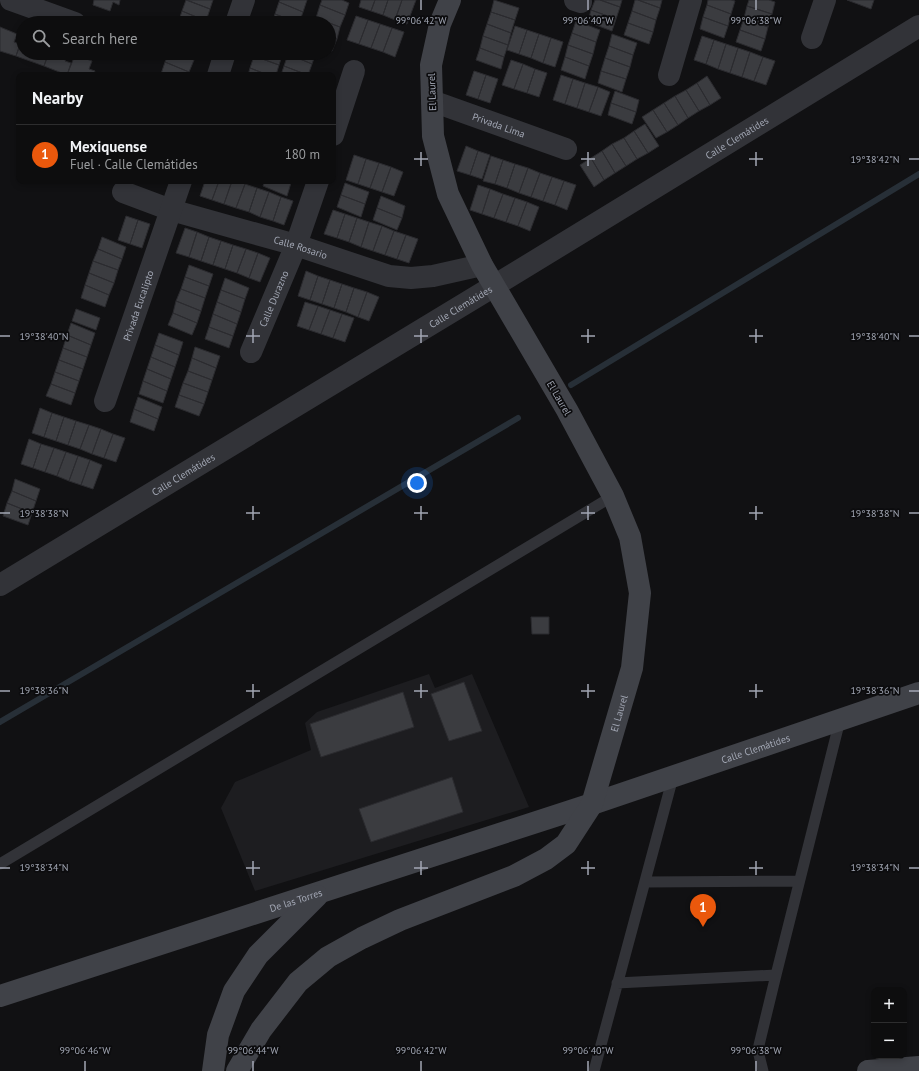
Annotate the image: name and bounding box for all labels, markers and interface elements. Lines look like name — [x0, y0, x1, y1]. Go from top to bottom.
text: 99°06'42"W — [395, 14, 447, 27]
text: 99°06'40"W — [562, 14, 614, 27]
text: 99°06'38"W — [730, 14, 782, 27]
search box — [16, 16, 336, 60]
icon: search — [30, 27, 52, 49]
text: Search here — [62, 29, 138, 48]
street label: El Laurel — [425, 73, 439, 111]
text: Nearby — [32, 87, 83, 109]
street label: Privada Lima — [471, 110, 527, 140]
street label: Calle Clemátides — [703, 113, 771, 162]
text: Mexiquense — [70, 137, 147, 156]
text: 1 — [41, 146, 49, 163]
text: 180 m — [285, 146, 320, 163]
text: 19°38'42"N — [850, 153, 900, 166]
text: Fuel · Calle Clemátides — [70, 156, 198, 173]
street label: Calle Rosario — [272, 233, 329, 262]
street label: Privada Eucalipto — [120, 268, 156, 343]
street label: Calle Durazno — [256, 268, 291, 329]
street label: Calle Clemátides — [426, 282, 494, 331]
text: 19°38'40"N — [19, 330, 69, 343]
text: 19°38'40"N — [850, 330, 900, 343]
street label: El Laurel — [544, 378, 574, 418]
street label: Calle Clemátides — [149, 450, 217, 498]
your location — [407, 473, 427, 493]
text: 19°38'38"N — [19, 507, 69, 520]
text: 19°38'38"N — [850, 507, 900, 520]
text: 19°38'36"N — [19, 684, 69, 697]
text: 19°38'36"N — [850, 684, 900, 697]
street label: El Laurel — [607, 693, 630, 733]
street label: Calle Clemátides — [719, 731, 792, 766]
text: 19°38'34"N — [19, 861, 69, 874]
text: 19°38'34"N — [850, 861, 900, 874]
street label: De las Torres — [268, 885, 324, 915]
pin: 1 — [690, 894, 716, 927]
map controls — [871, 987, 907, 1059]
button: + — [871, 987, 907, 1023]
button: − — [871, 1023, 907, 1059]
text: 99°06'46"W — [59, 1044, 111, 1057]
text: 99°06'44"W — [227, 1044, 279, 1057]
text: 99°06'42"W — [395, 1044, 447, 1057]
text: 99°06'40"W — [562, 1044, 614, 1057]
text: 99°06'38"W — [730, 1044, 782, 1057]

